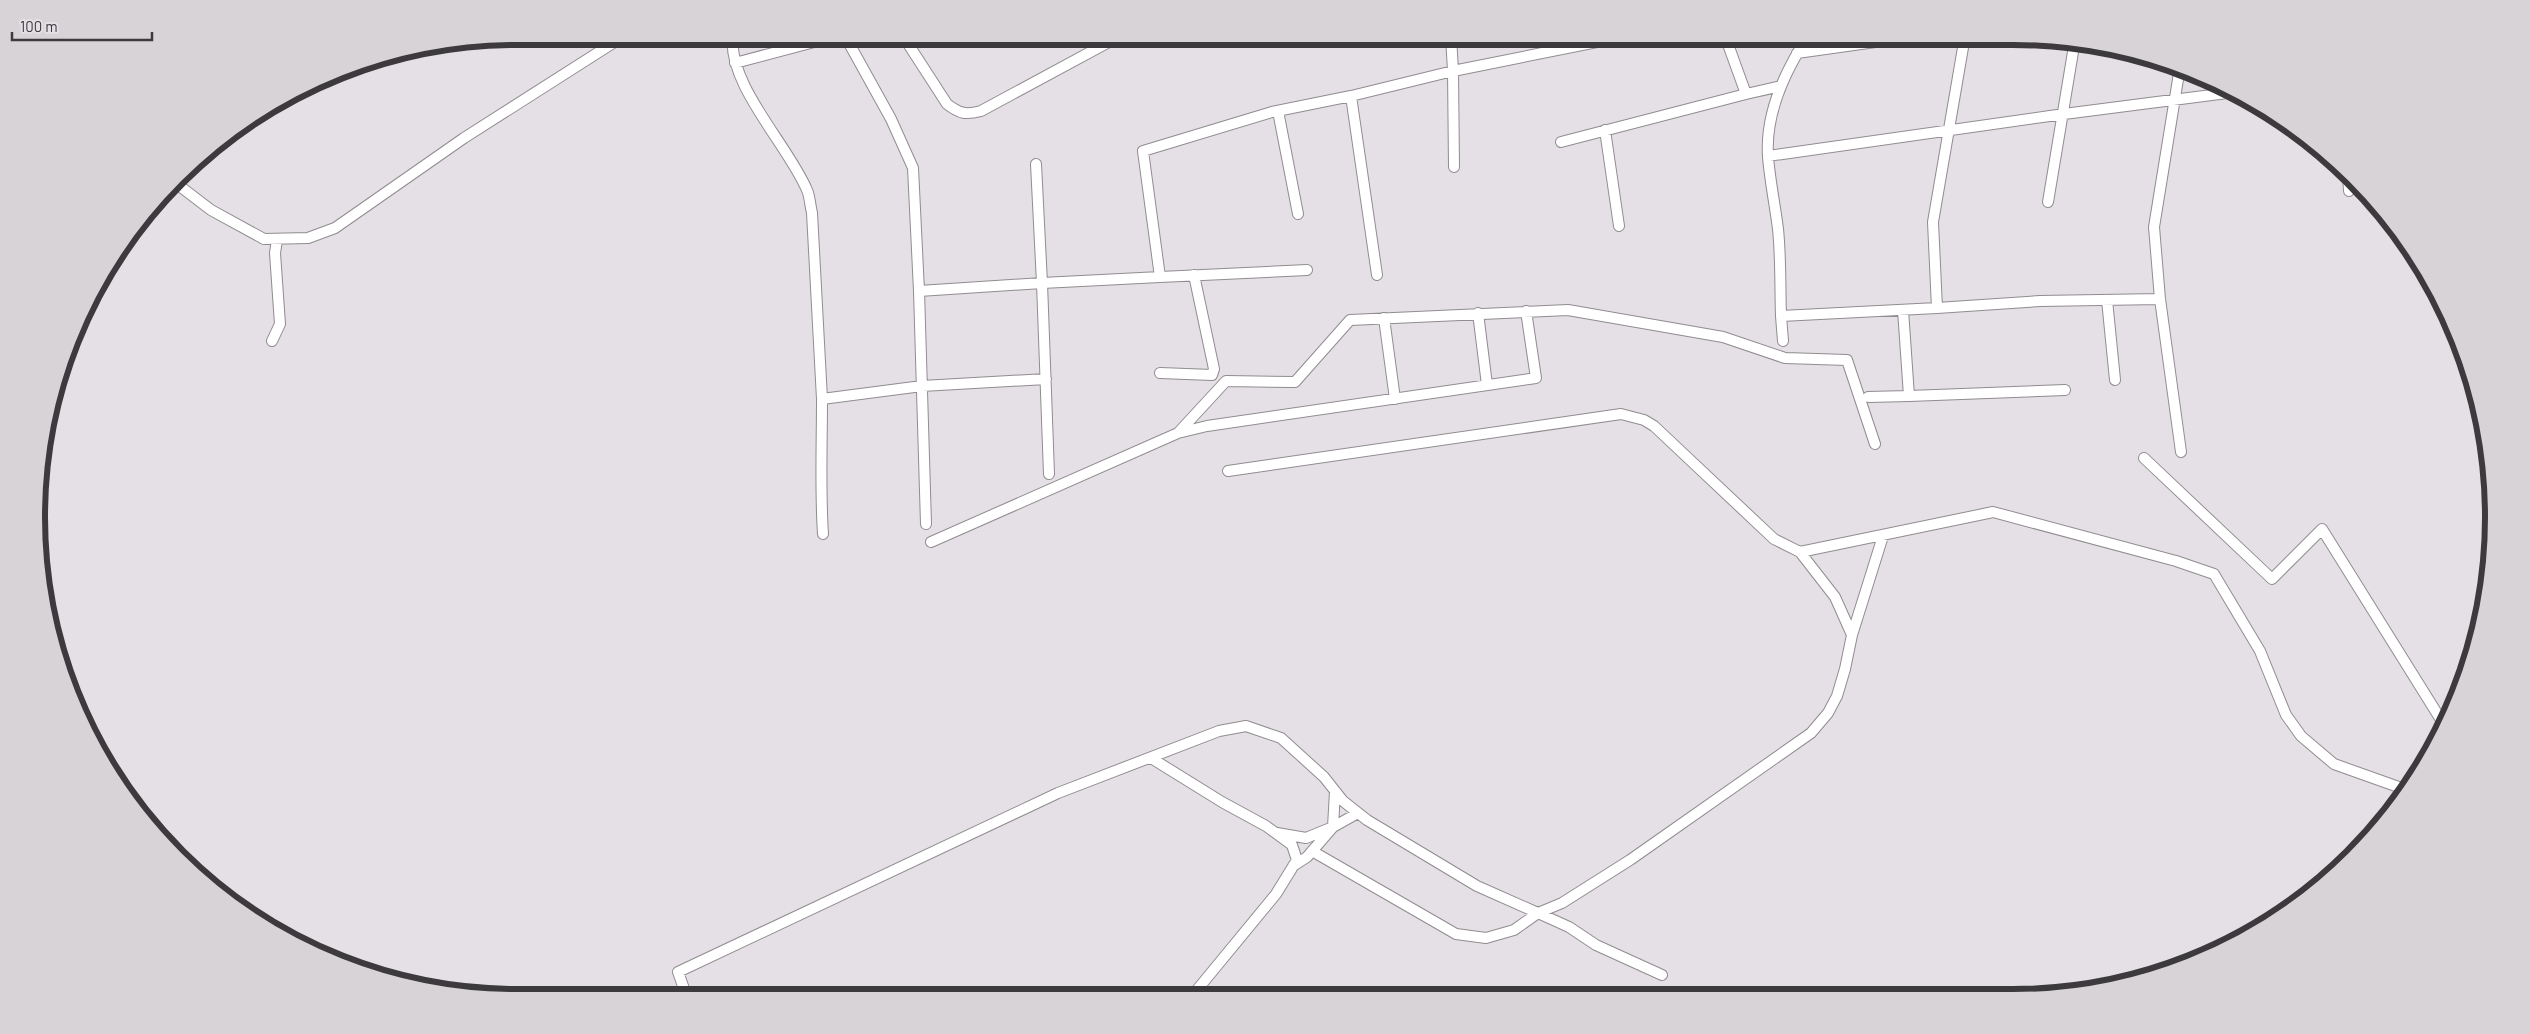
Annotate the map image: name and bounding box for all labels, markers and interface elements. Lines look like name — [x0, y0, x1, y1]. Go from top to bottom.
scale bar — [12, 10, 152, 42]
text: 100 m — [20, 17, 58, 35]

